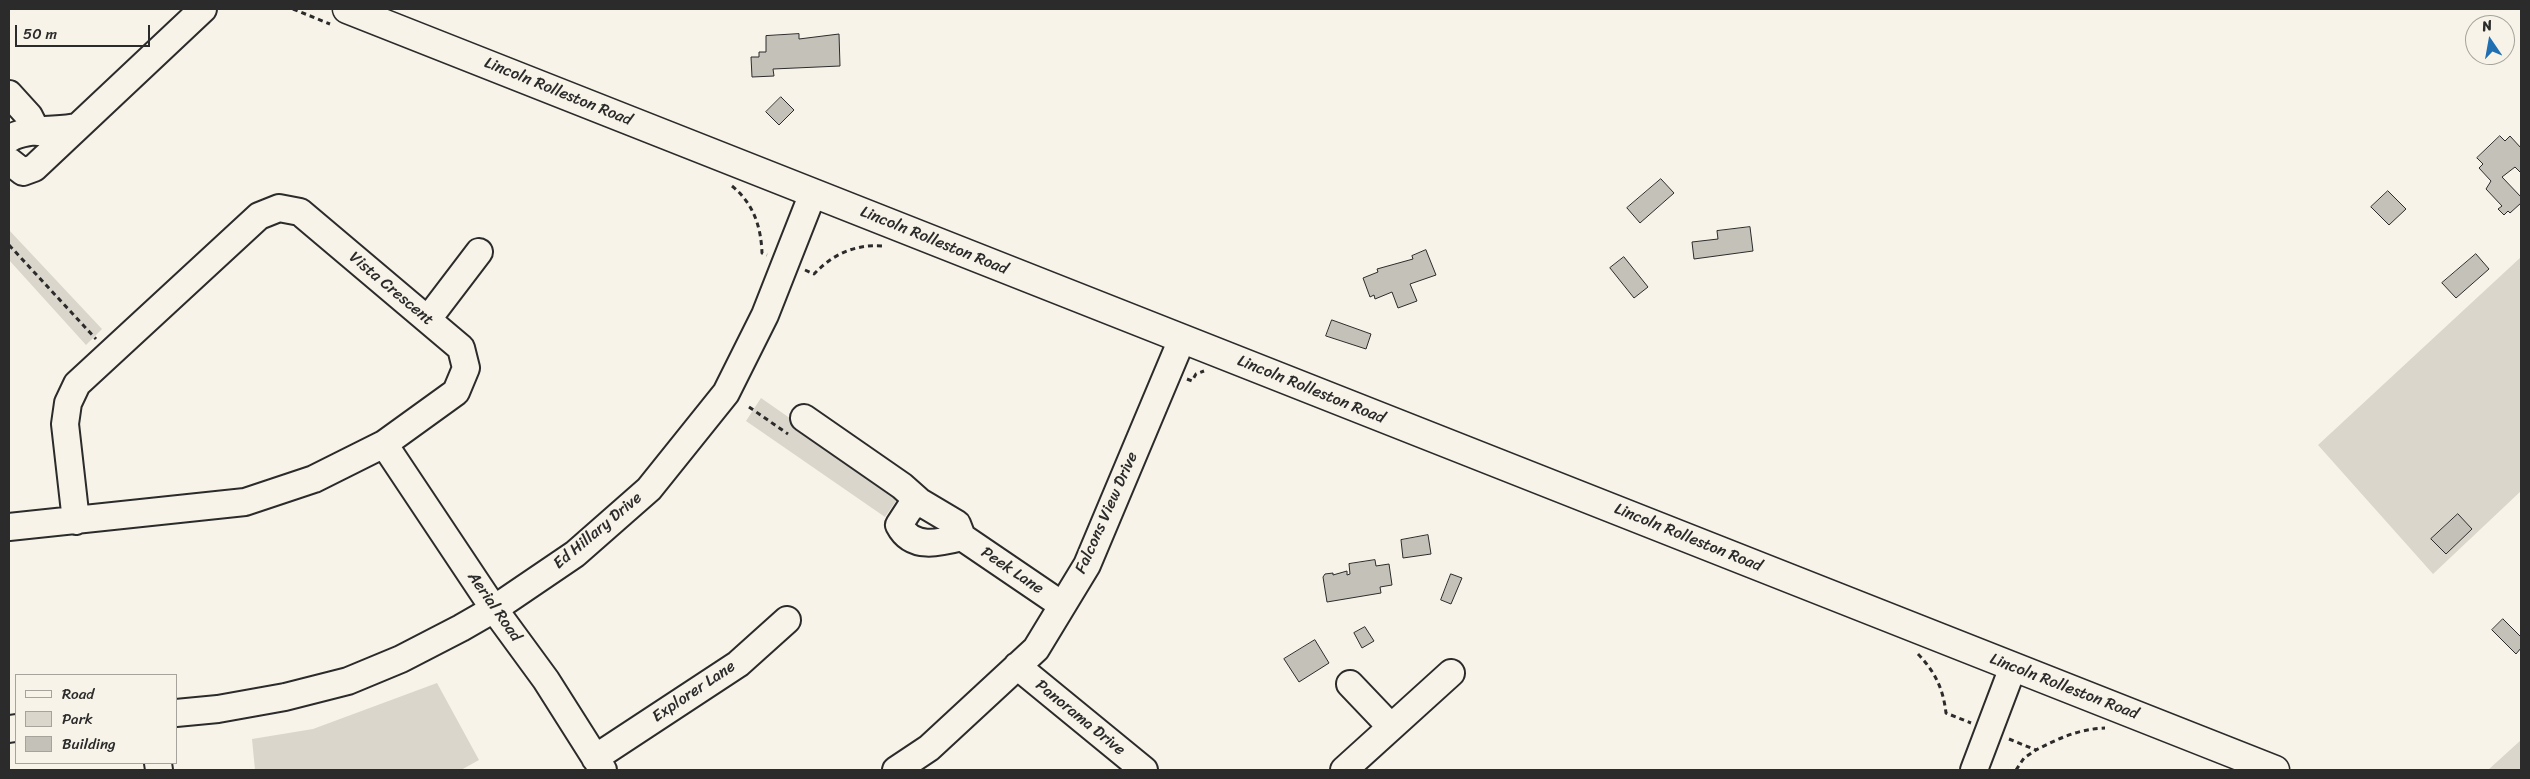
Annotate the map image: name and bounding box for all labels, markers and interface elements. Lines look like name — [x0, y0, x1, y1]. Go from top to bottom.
text: N — [2480, 13, 2494, 39]
scale bar — [18, 15, 152, 47]
north arrow — [2465, 15, 2515, 65]
text: 50 m — [23, 21, 57, 47]
street label: Lincoln Rolleston Road — [481, 54, 635, 130]
street label: Lincoln Rolleston Road — [857, 203, 1011, 279]
street label: Vista Crescent — [345, 248, 437, 330]
street label: Lincoln Rolleston Road — [1234, 352, 1388, 428]
street label: Falcons View Drive — [1072, 449, 1142, 577]
street label: Ed Hillary Drive — [550, 488, 646, 574]
street label: Lincoln Rolleston Road — [1611, 500, 1765, 576]
street label: Peek Lane — [977, 543, 1047, 599]
street label: Aerial Road — [463, 568, 525, 646]
street label: Lincoln Rolleston Road — [1987, 650, 2141, 724]
street label: Explorer Lane — [649, 657, 739, 727]
legend — [15, 674, 178, 764]
street label: Panorama Drive — [1031, 676, 1129, 760]
text: Road — [62, 681, 94, 707]
text: Park — [62, 706, 93, 732]
text: Building — [62, 731, 116, 757]

